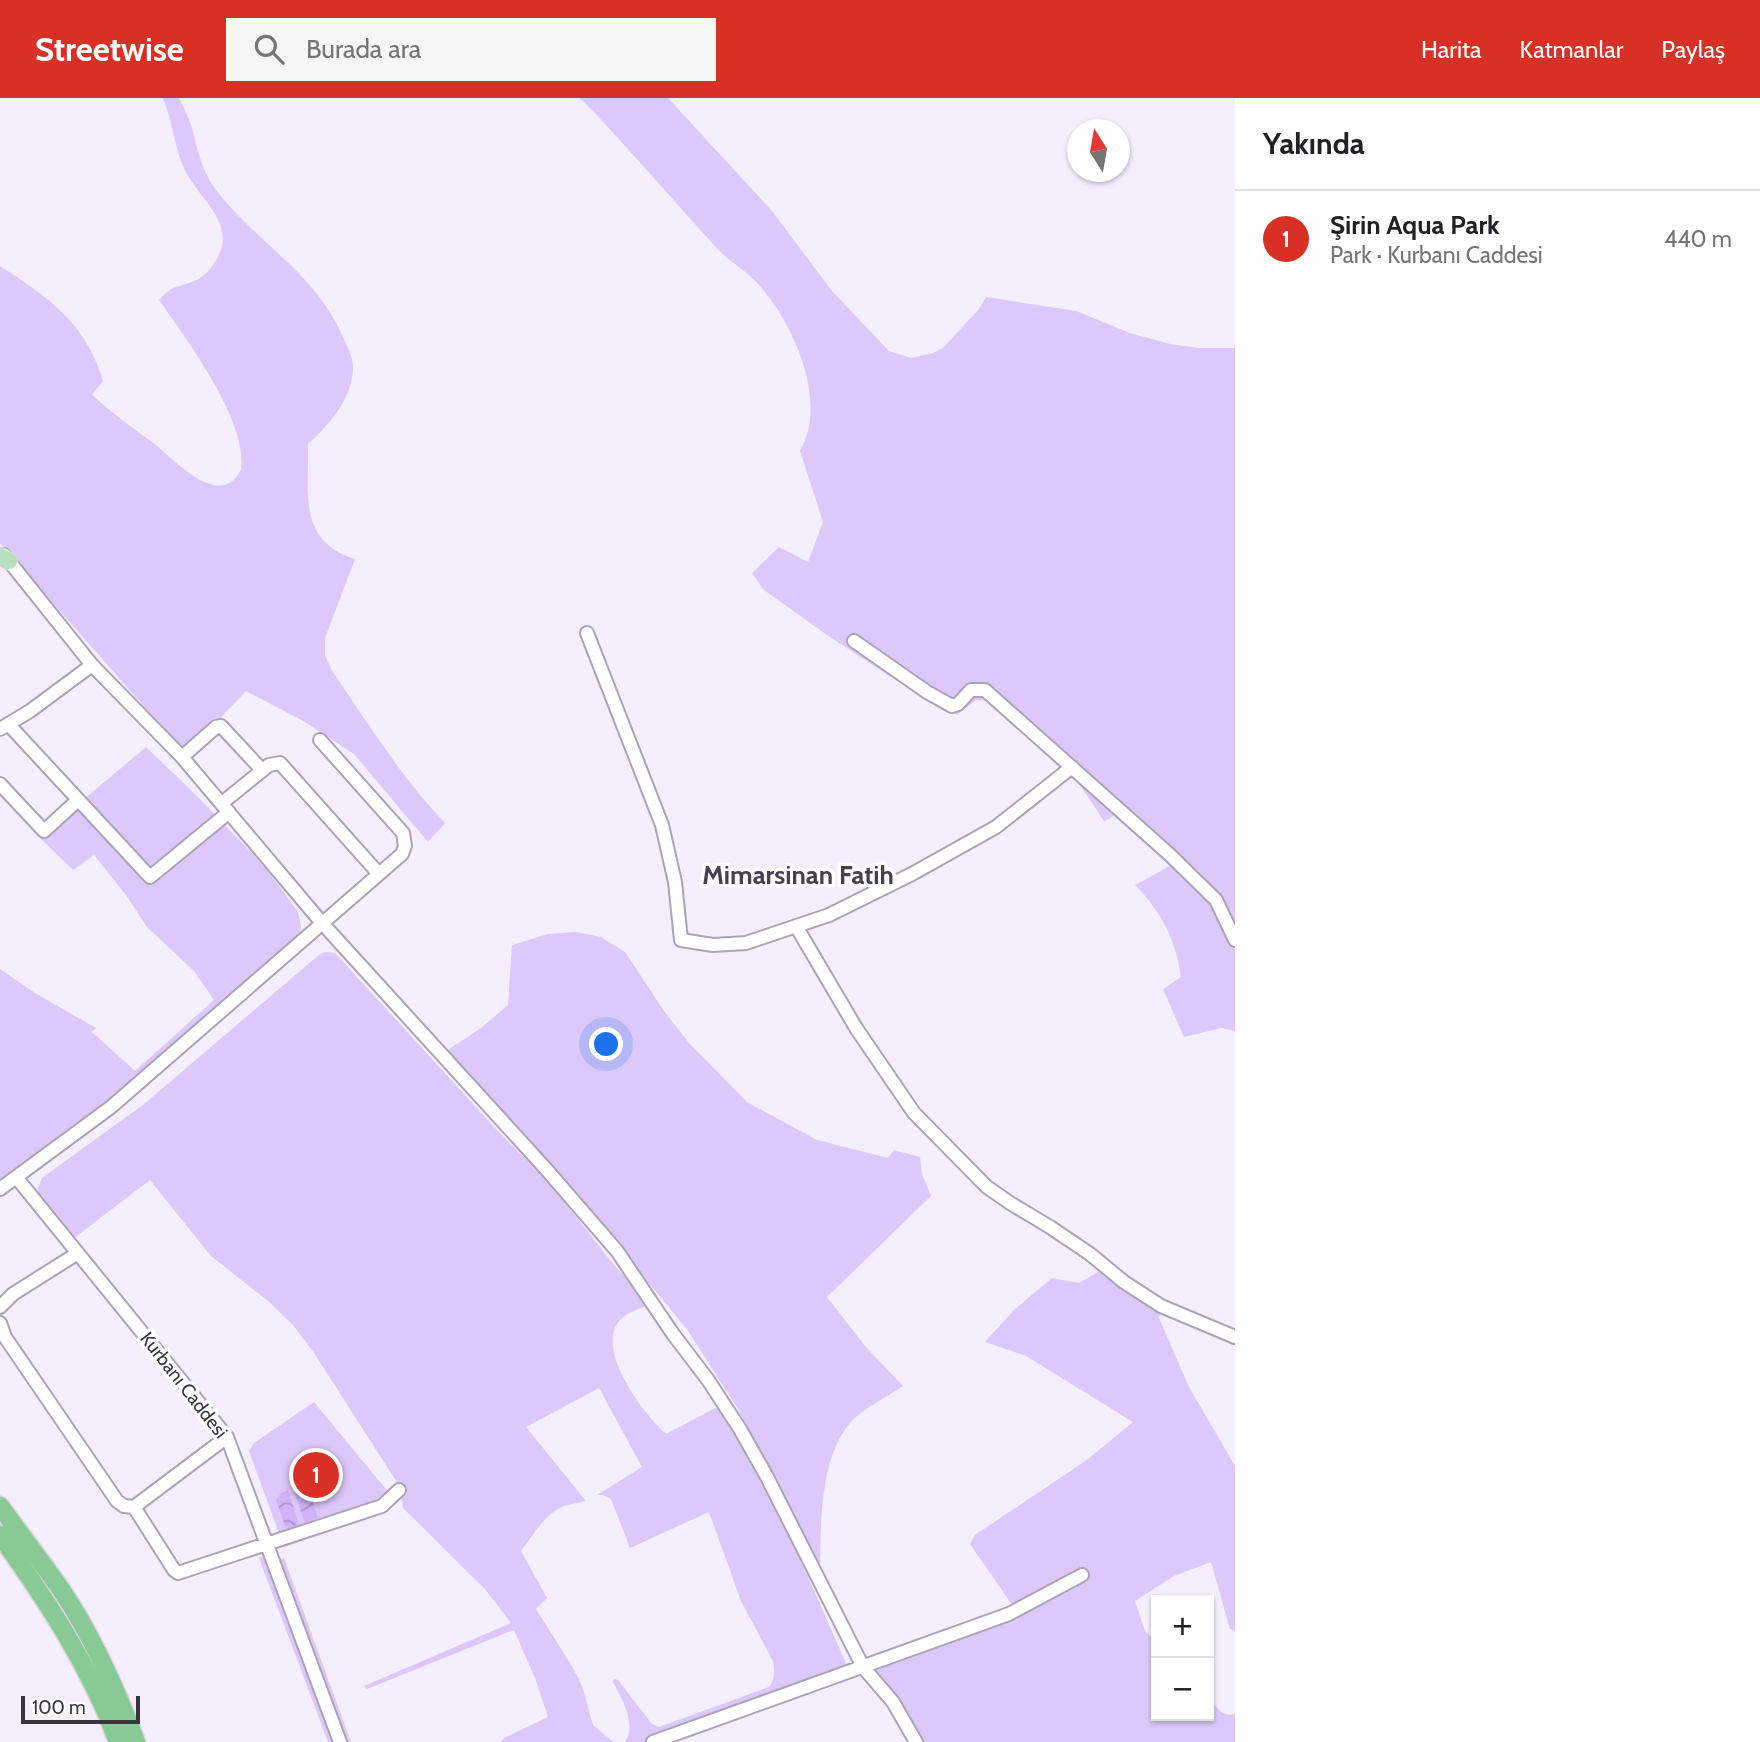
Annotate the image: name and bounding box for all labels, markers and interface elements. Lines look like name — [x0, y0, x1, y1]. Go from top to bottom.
search box — [226, 18, 716, 81]
text: Streetwise — [35, 29, 184, 69]
icon: search — [250, 30, 288, 68]
text: Burada ara — [306, 33, 421, 65]
text: Harita — [1421, 35, 1482, 64]
text: Katmanlar — [1520, 35, 1623, 64]
text: Paylaş — [1661, 35, 1725, 64]
north arrow — [1067, 119, 1130, 182]
text: Yakında — [1263, 125, 1365, 162]
text: Şirin Aqua Park — [1330, 209, 1500, 241]
text: 1 — [1282, 225, 1290, 253]
text: 440 m — [1664, 225, 1732, 253]
text: Park · Kurbanı Caddesi — [1330, 241, 1543, 269]
district label: Mimarsinan Fatih — [702, 859, 894, 891]
your location — [589, 1027, 623, 1061]
street label: Kurbanı Caddesi — [135, 1327, 233, 1443]
pin: 1 — [293, 1449, 339, 1501]
map controls — [1151, 1595, 1214, 1721]
button: + — [1151, 1595, 1214, 1658]
button: − — [1151, 1658, 1214, 1721]
scale bar — [21, 1693, 140, 1725]
text: 100 m — [32, 1696, 86, 1719]

